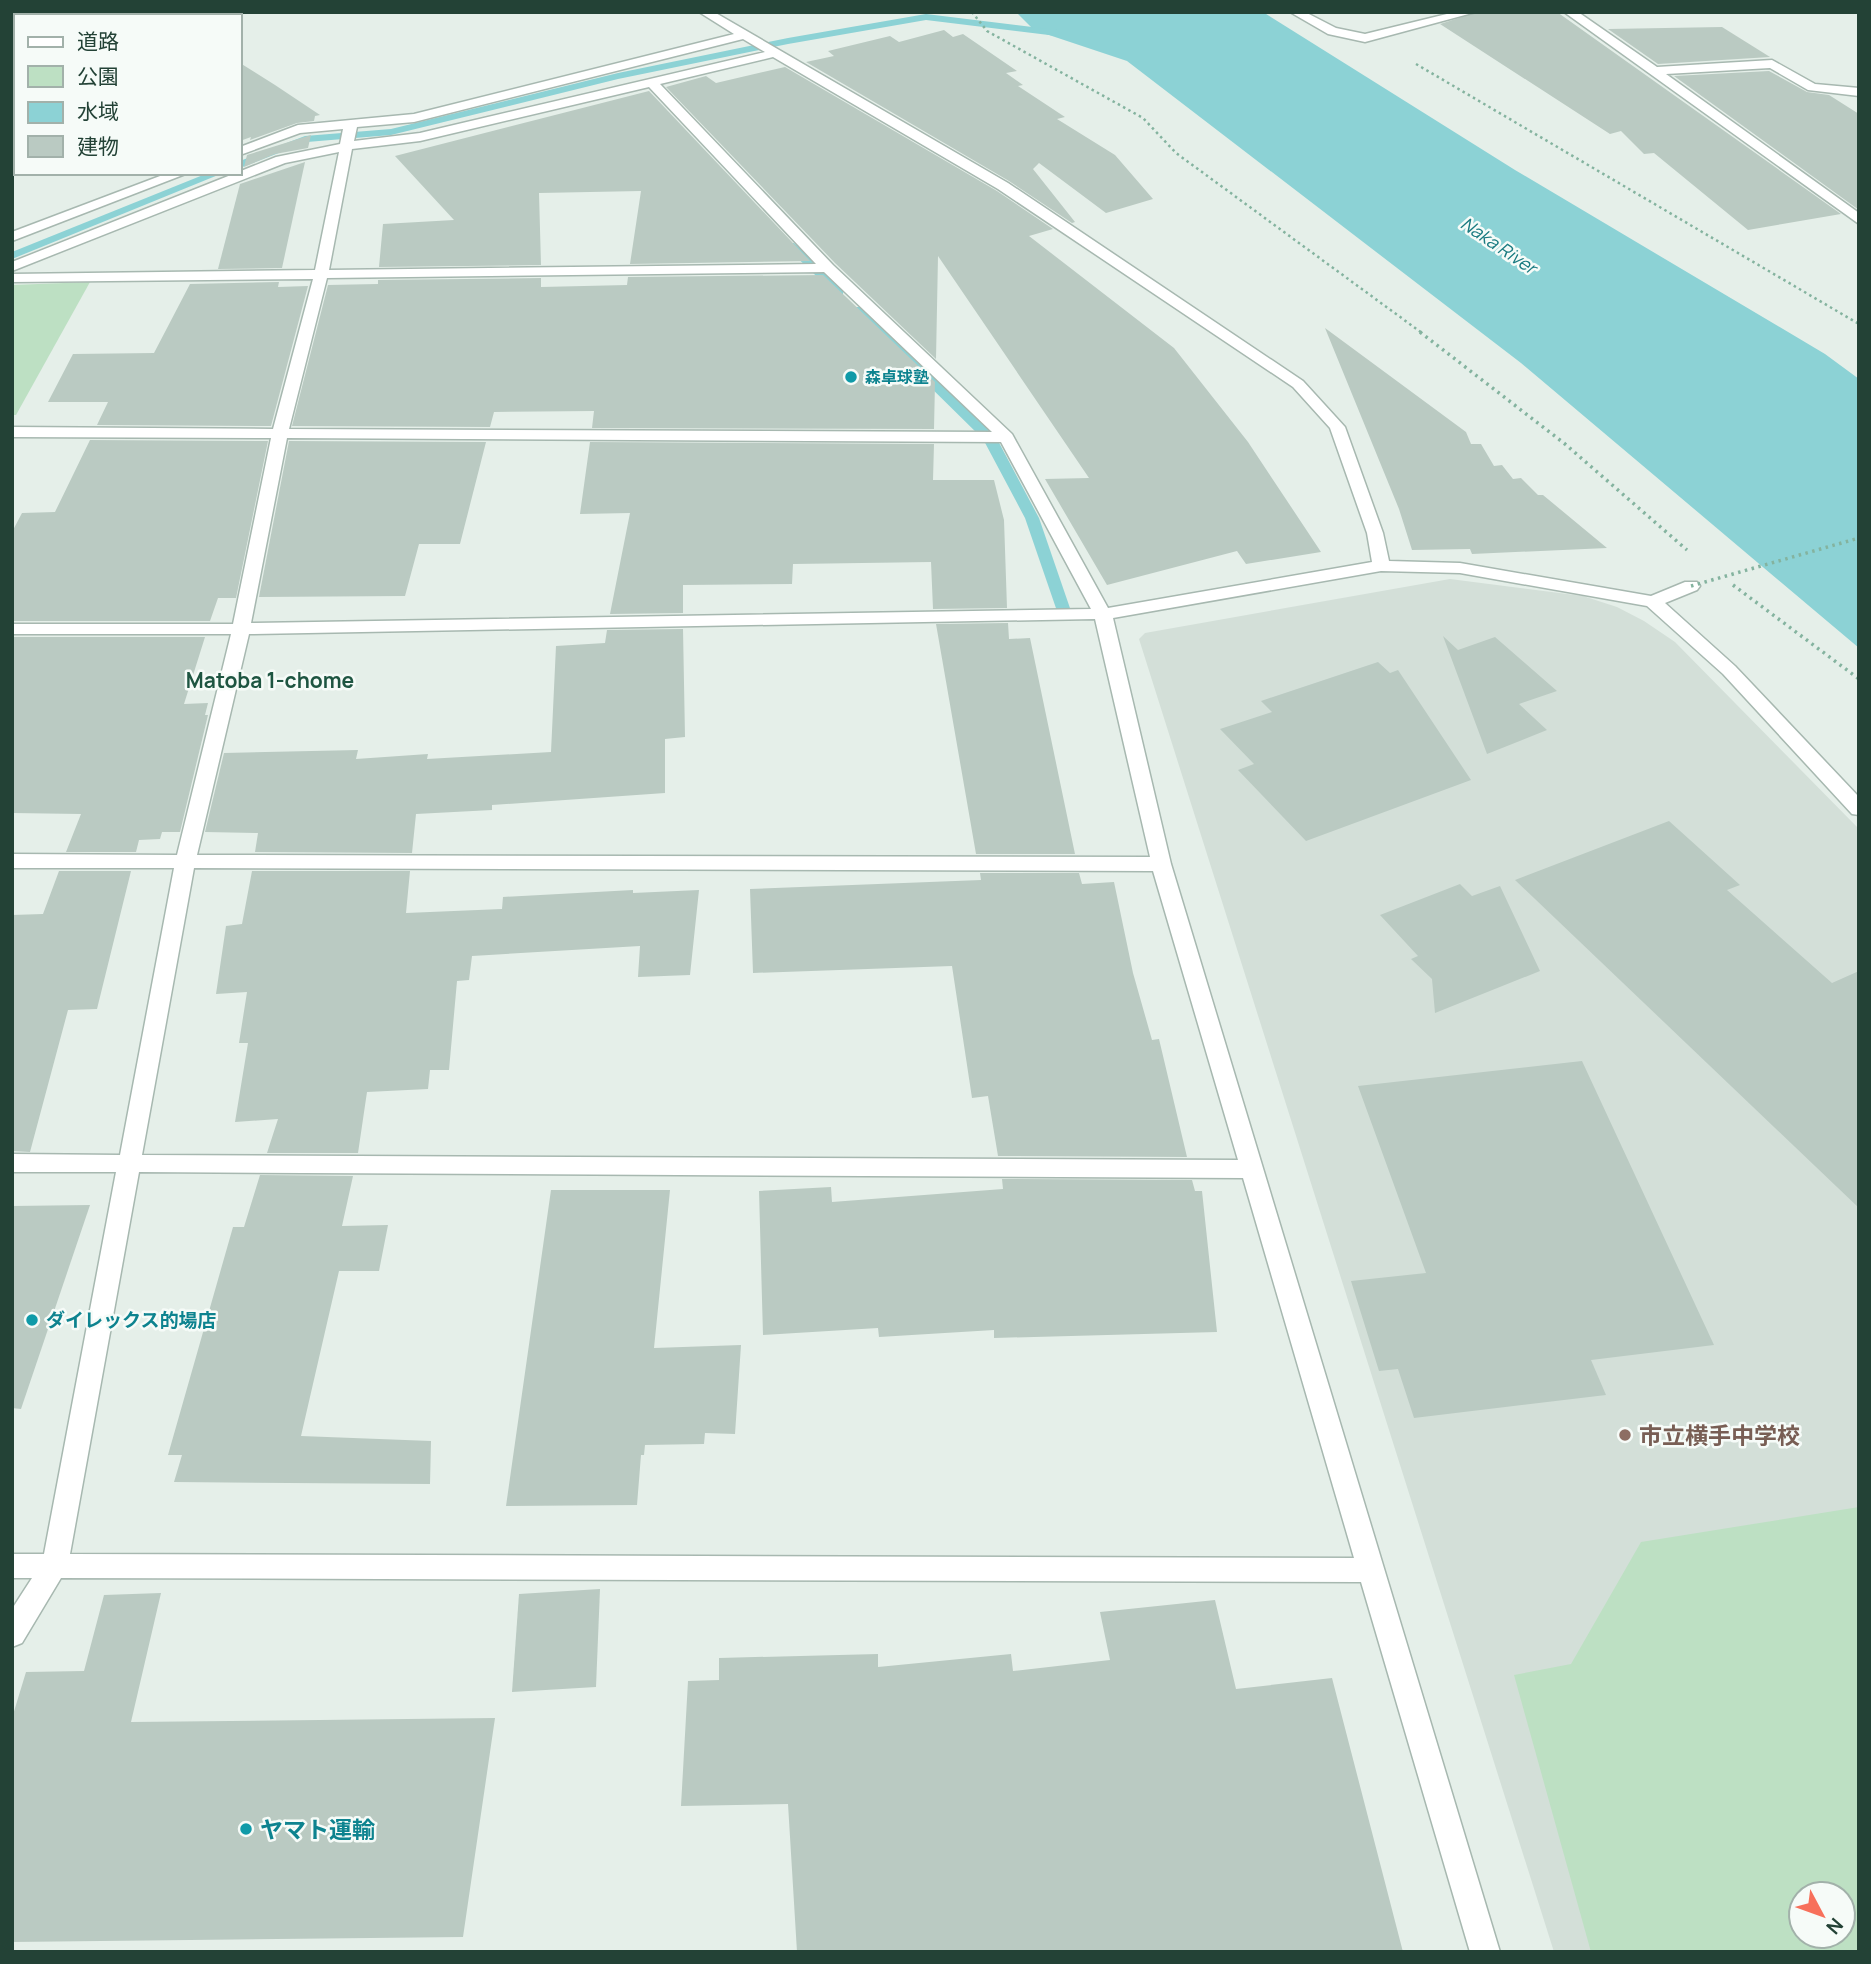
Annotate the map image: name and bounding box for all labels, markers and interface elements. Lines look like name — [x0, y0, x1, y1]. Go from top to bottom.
legend — [14, 14, 242, 175]
text: 道路 — [77, 27, 119, 55]
text: 公園 — [77, 62, 119, 90]
text: 水域 — [77, 97, 119, 125]
text: 建物 — [77, 132, 119, 160]
water label: Naka River — [1457, 211, 1544, 280]
place label: 森卓球塾 — [865, 366, 929, 388]
marker: 森卓球塾 — [843, 369, 859, 385]
district label: Matoba 1-chome — [186, 666, 354, 694]
place label: ダイレックス的場店 — [46, 1307, 216, 1333]
marker: ダイレックス的場店 — [24, 1312, 40, 1328]
place label: 市立横手中学校 — [1639, 1419, 1800, 1451]
marker: 市立横手中学校 — [1617, 1427, 1633, 1443]
place label: ヤマト運輸 — [260, 1813, 375, 1845]
marker: ヤマト運輸 — [238, 1821, 254, 1837]
north arrow — [1787, 1880, 1857, 1950]
text: N — [1821, 1912, 1849, 1940]

